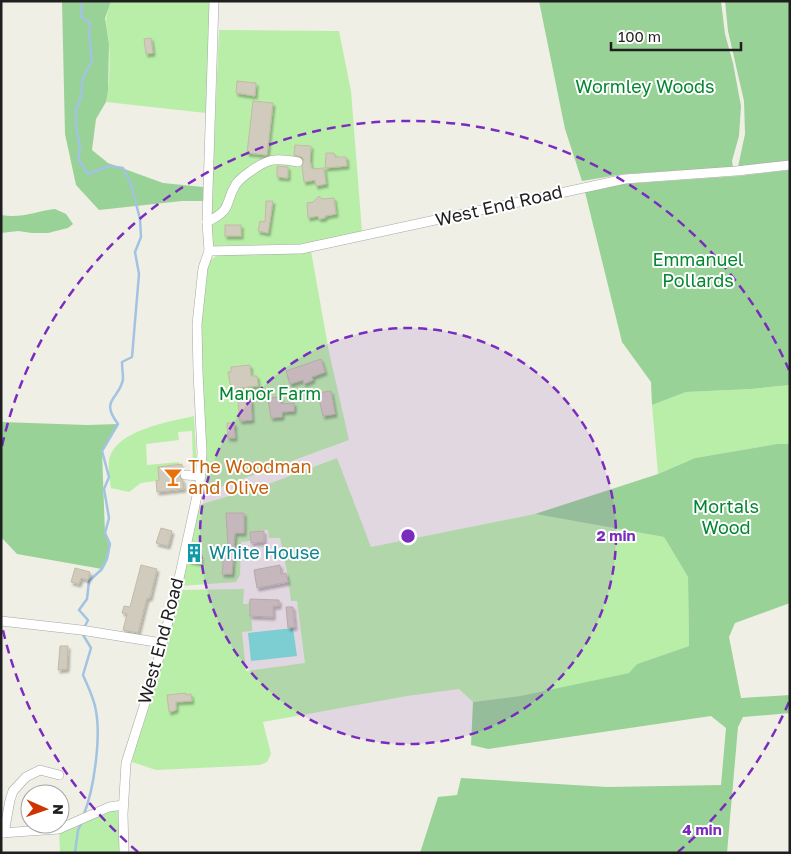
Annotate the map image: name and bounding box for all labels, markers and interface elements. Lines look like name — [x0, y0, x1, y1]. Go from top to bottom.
scale bar — [611, 20, 741, 52]
text: 100 m — [618, 27, 661, 45]
park label: Wormley Woods — [575, 75, 715, 97]
street label: West End Road — [433, 180, 565, 230]
park label: Emmanuel Pollards — [652, 248, 744, 291]
park label: Manor Farm — [219, 382, 321, 404]
place label: The Woodman and Olive — [188, 455, 312, 498]
bar icon: The Woodman and Olive — [162, 466, 184, 488]
park label: Mortals Wood — [693, 495, 759, 538]
text: 2 min — [596, 526, 636, 544]
centre of rings — [399, 527, 417, 545]
place label: White House — [209, 541, 320, 563]
building icon: White House — [183, 542, 205, 564]
street label: West End Road — [133, 575, 187, 706]
north arrow — [20, 784, 70, 834]
text: N — [50, 804, 67, 815]
text: 4 min — [682, 820, 722, 838]

